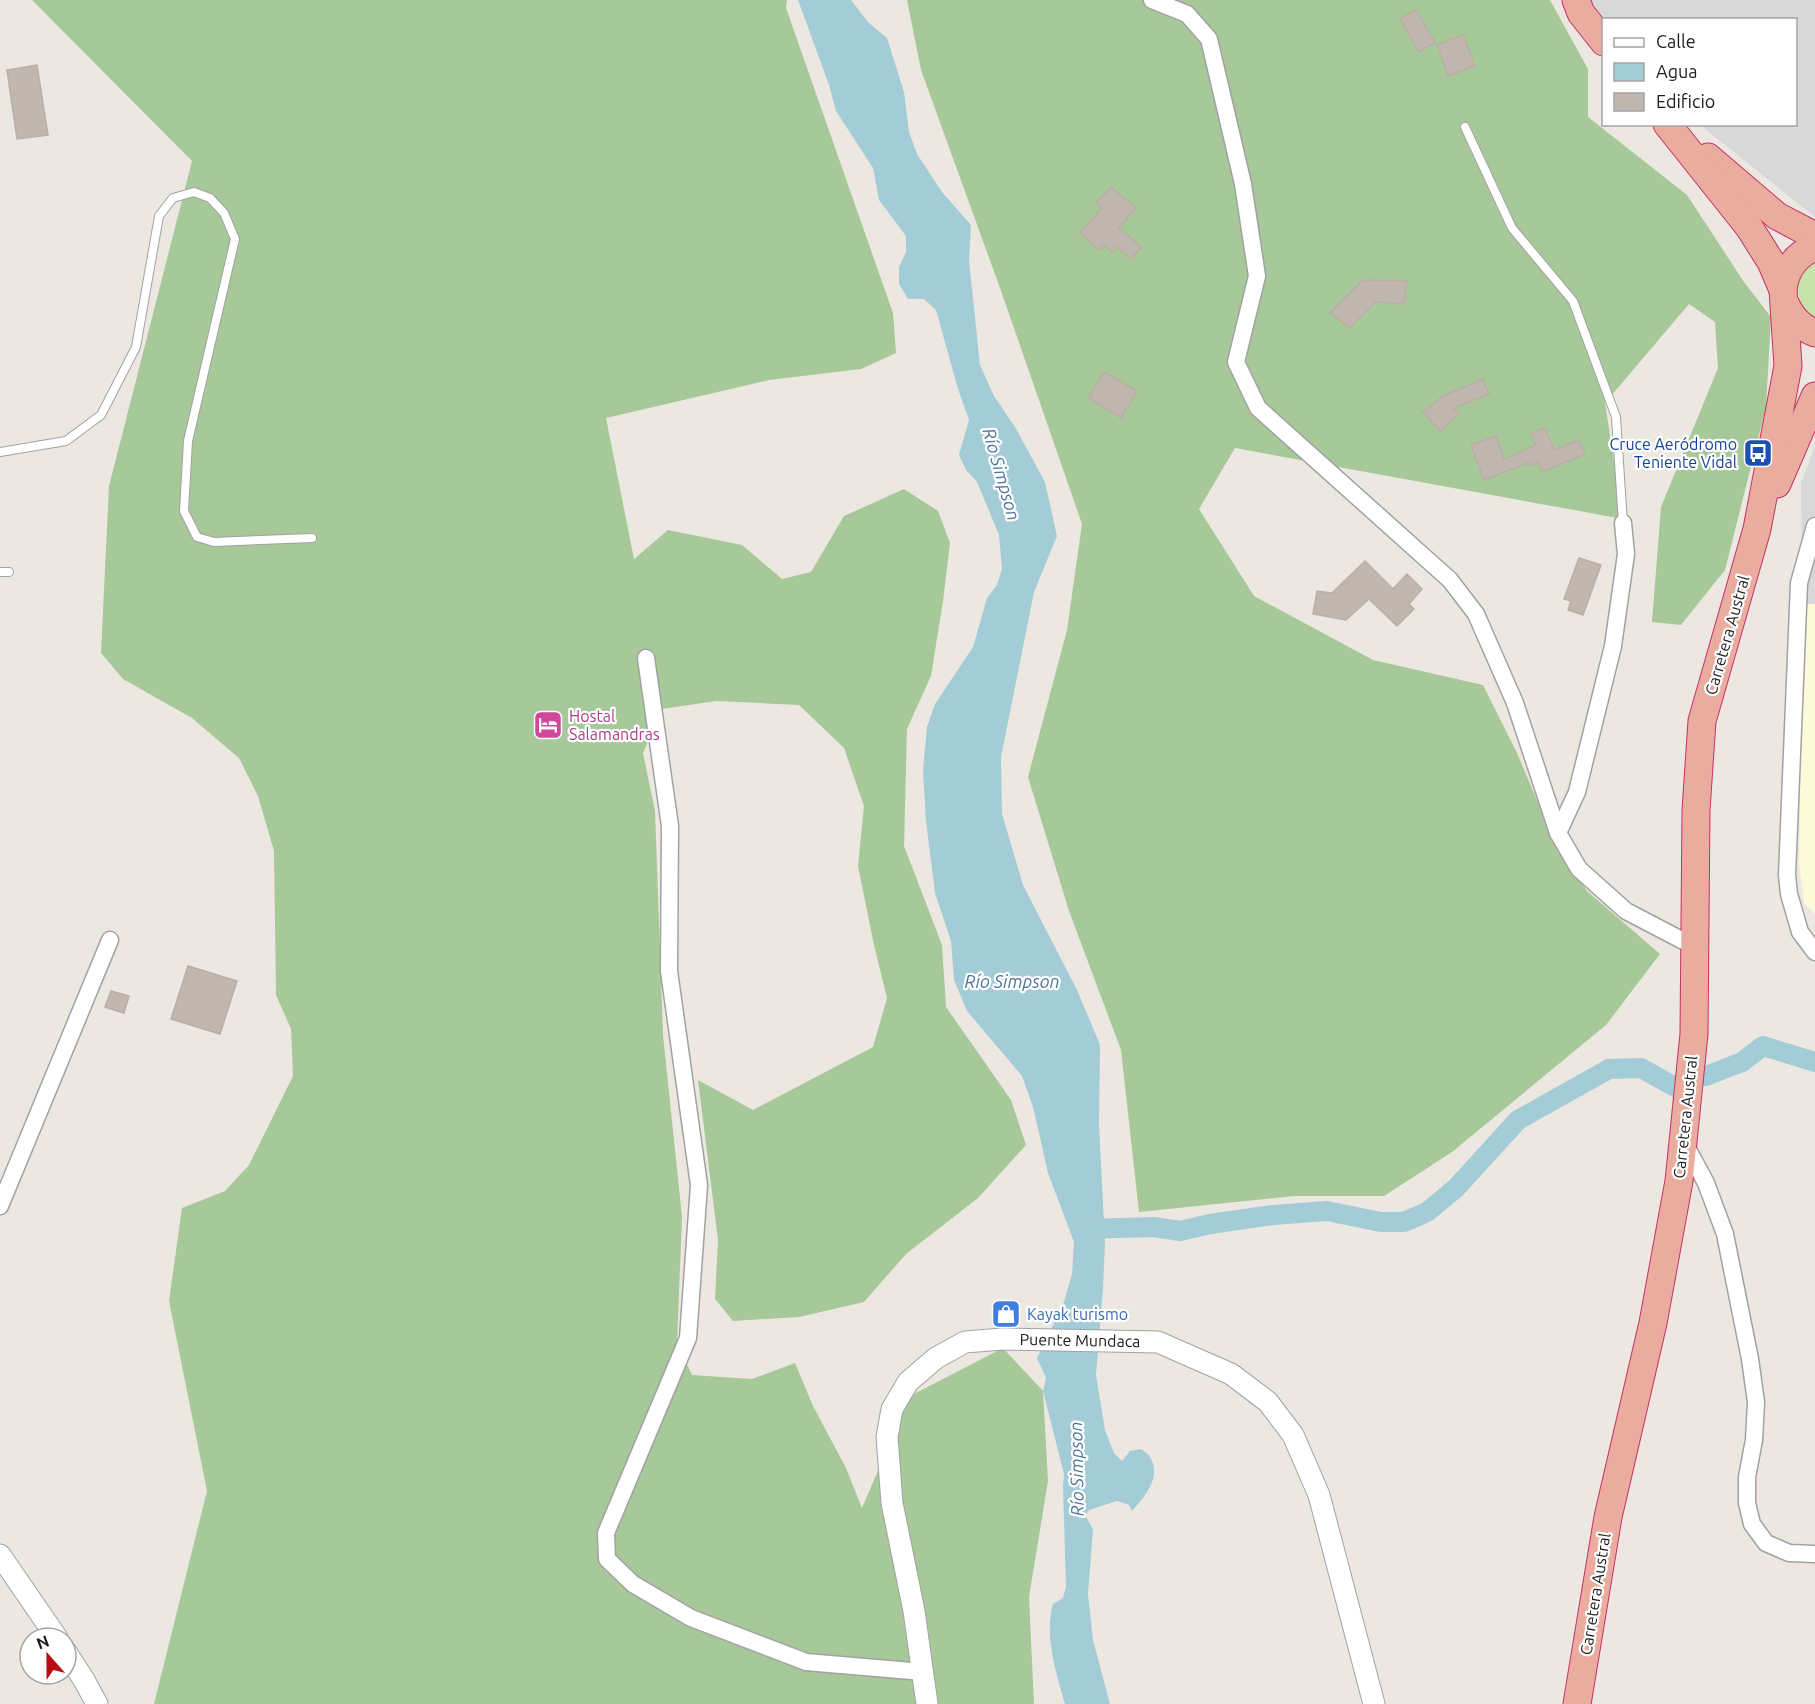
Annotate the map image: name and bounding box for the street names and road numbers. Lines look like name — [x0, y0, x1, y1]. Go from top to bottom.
street label: Carretera Austral — [1701, 573, 1753, 697]
street label: Carretera Austral — [1670, 1055, 1700, 1179]
street label: Puente Mundaca — [1019, 1330, 1141, 1350]
street label: Carretera Austral — [1576, 1532, 1614, 1656]

